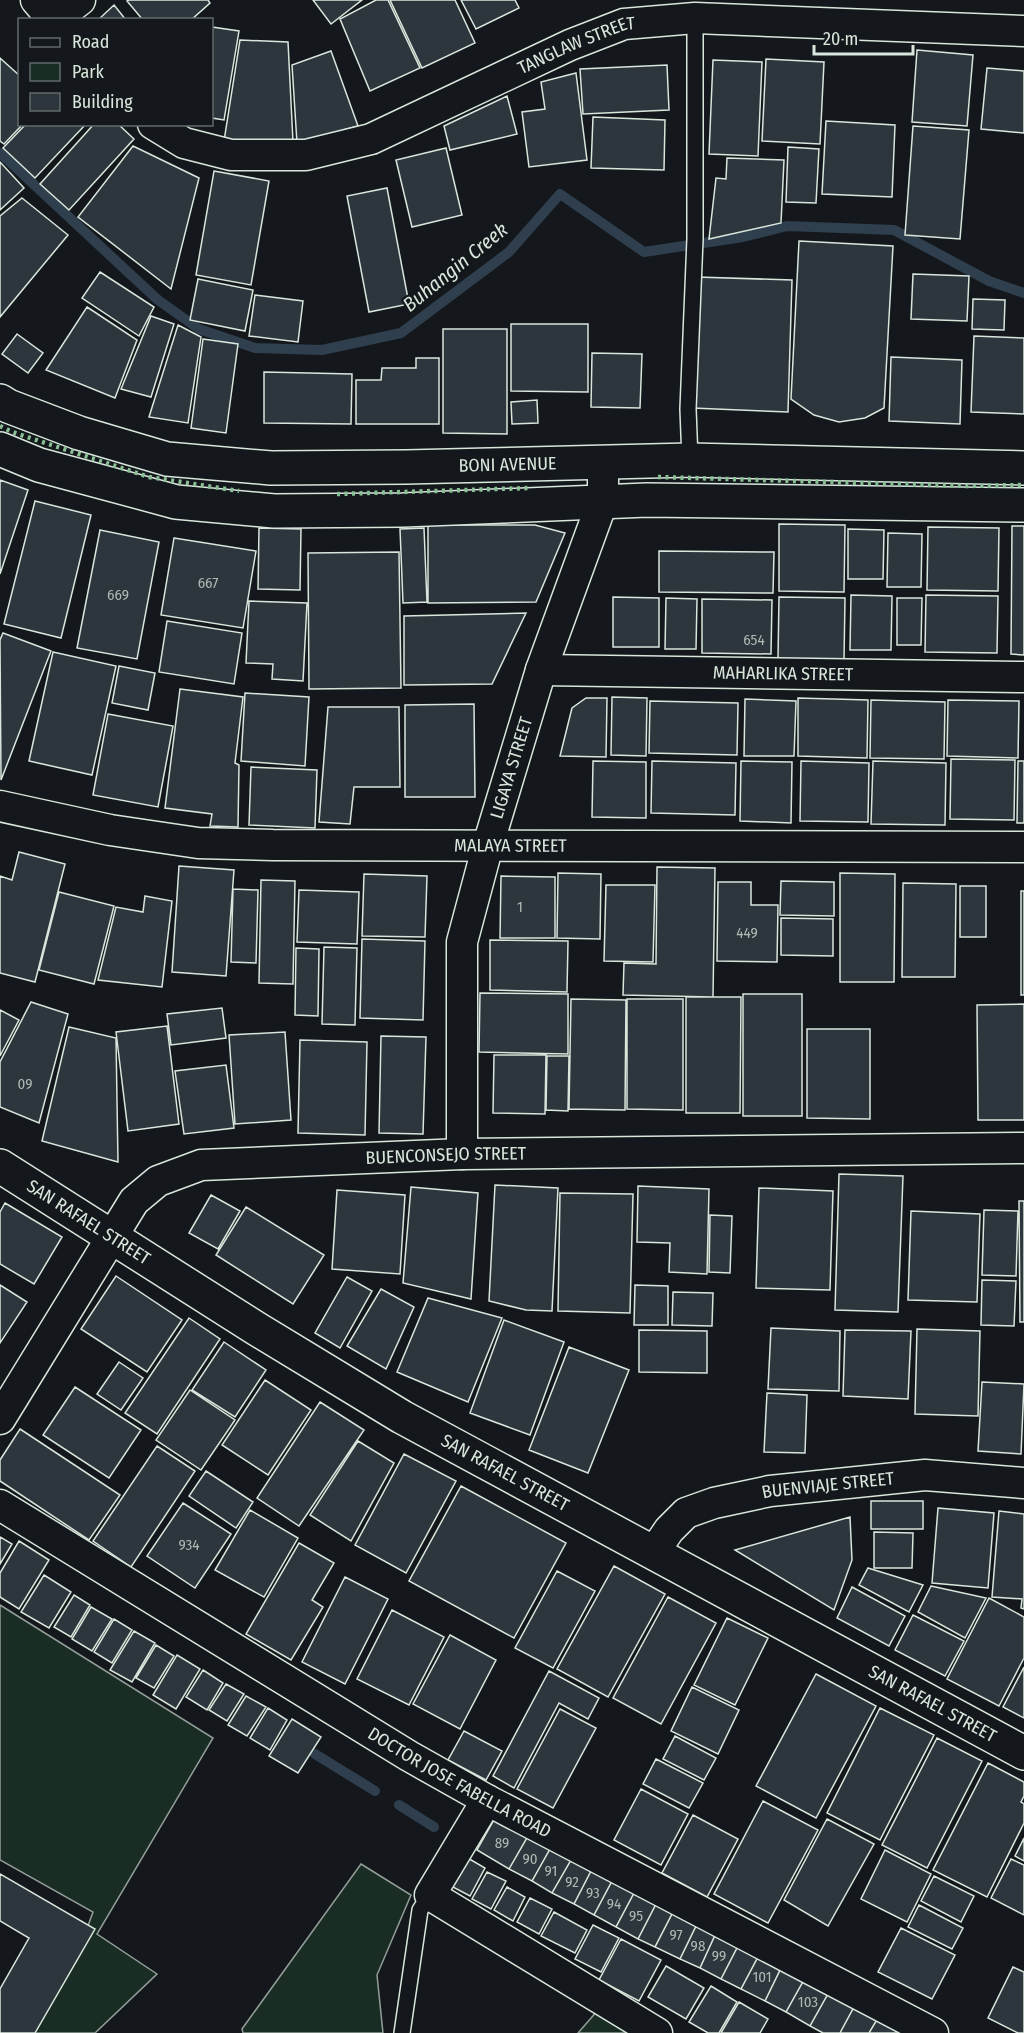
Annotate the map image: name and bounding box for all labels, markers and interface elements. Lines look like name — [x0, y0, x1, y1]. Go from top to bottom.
street label: TANGLAW STREET — [514, 12, 636, 79]
legend — [18, 18, 213, 126]
scale bar — [814, 18, 913, 56]
text: 20 m — [823, 28, 858, 50]
text: Road — [72, 31, 109, 53]
text: Park — [72, 61, 105, 83]
text: Building — [72, 91, 133, 113]
water label: Buhangin Creek — [398, 217, 512, 317]
street label: BONI AVENUE — [458, 452, 557, 477]
house number: 667 — [198, 574, 218, 592]
house number: 669 — [107, 586, 129, 604]
house number: 654 — [743, 631, 765, 649]
street label: MAHARLIKA STREET — [713, 661, 854, 686]
street label: LIGAYA STREET — [486, 714, 537, 821]
street label: MALAYA STREET — [454, 834, 567, 857]
house number: 1 — [517, 898, 523, 916]
house number: 449 — [736, 924, 758, 942]
house number: 09 — [18, 1075, 33, 1093]
street label: BUENCONSEJO STREET — [365, 1142, 527, 1169]
street label: SAN RAFAEL STREET — [23, 1175, 155, 1270]
street label: SAN RAFAEL STREET — [437, 1429, 573, 1516]
street label: BUENVIAJE STREET — [760, 1467, 896, 1503]
house number: 934 — [179, 1536, 199, 1554]
street label: SAN RAFAEL STREET — [865, 1660, 1001, 1747]
street label: DOCTOR JOSE FABELLA ROAD — [364, 1722, 555, 1843]
house number: 89 — [495, 1834, 509, 1852]
house number: 90 — [522, 1850, 538, 1868]
house number: 91 — [545, 1862, 557, 1880]
house number: 92 — [565, 1873, 579, 1891]
house number: 93 — [586, 1884, 600, 1902]
house number: 94 — [607, 1895, 621, 1913]
house number: 95 — [629, 1907, 643, 1925]
house number: 97 — [669, 1926, 683, 1944]
house number: 98 — [691, 1937, 705, 1955]
house number: 99 — [712, 1947, 726, 1965]
house number: 101 — [752, 1968, 772, 1986]
house number: 103 — [798, 1993, 818, 2011]

